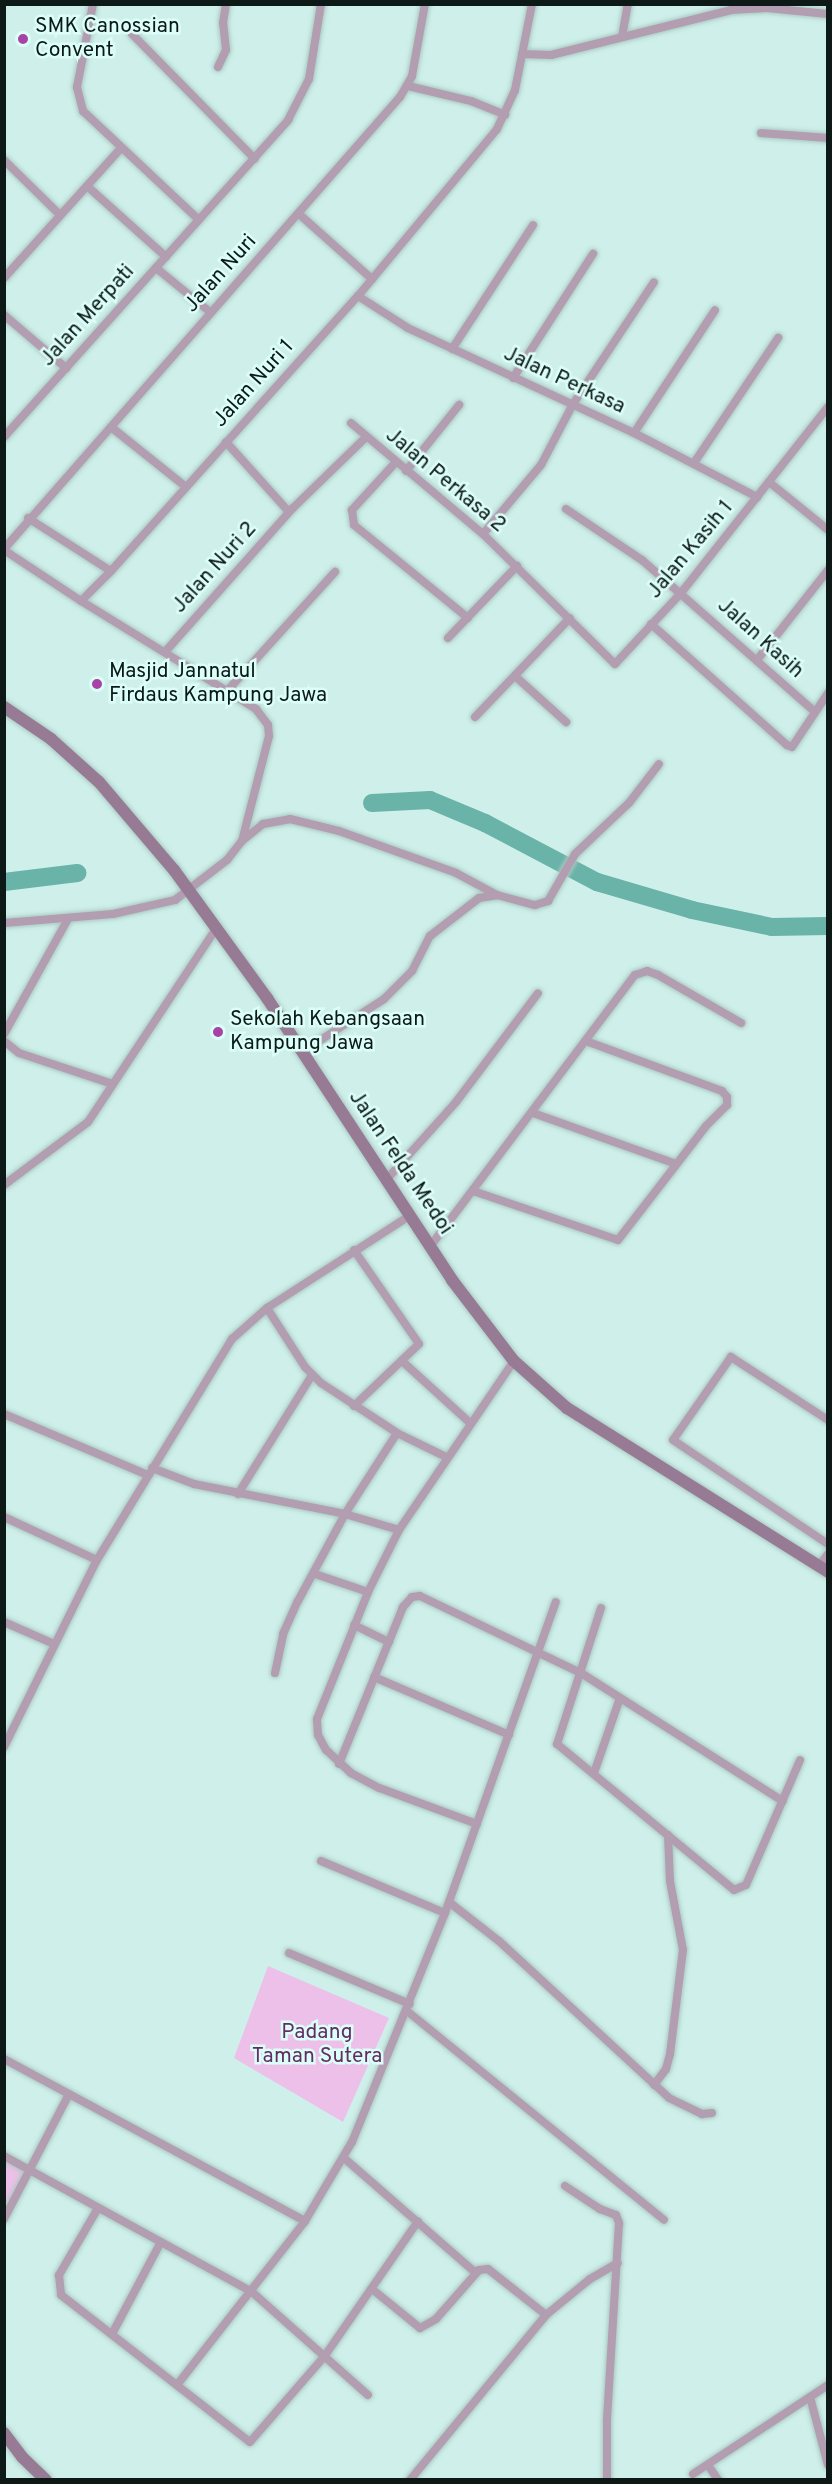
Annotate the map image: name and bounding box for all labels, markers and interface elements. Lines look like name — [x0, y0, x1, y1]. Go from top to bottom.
place label: SMK Canossian Convent — [35, 14, 180, 64]
marker: SMK Canossian Convent — [16, 32, 30, 46]
street label: Jalan Nuri — [179, 230, 263, 318]
street label: Jalan Merpati — [36, 260, 140, 372]
street label: Jalan Nuri 1 — [208, 335, 300, 433]
street label: Jalan Perkasa — [499, 342, 629, 420]
street label: Jalan Perkasa 2 — [380, 423, 510, 539]
street label: Jalan Kasih 1 — [643, 496, 739, 604]
street label: Jalan Nuri 2 — [167, 517, 263, 619]
street label: Jalan Kasih — [712, 594, 808, 684]
place label: Masjid Jannatul Firdaus Kampung Jawa — [109, 659, 327, 709]
marker: Masjid Jannatul Firdaus Kampung Jawa — [90, 677, 104, 691]
place label: Sekolah Kebangsaan Kampung Jawa — [230, 1007, 425, 1057]
marker: Sekolah Kebangsaan Kampung Jawa — [211, 1025, 225, 1039]
street label: Jalan Felda Medoi — [343, 1086, 457, 1240]
park label: Padang Taman Sutera — [252, 2020, 382, 2070]

